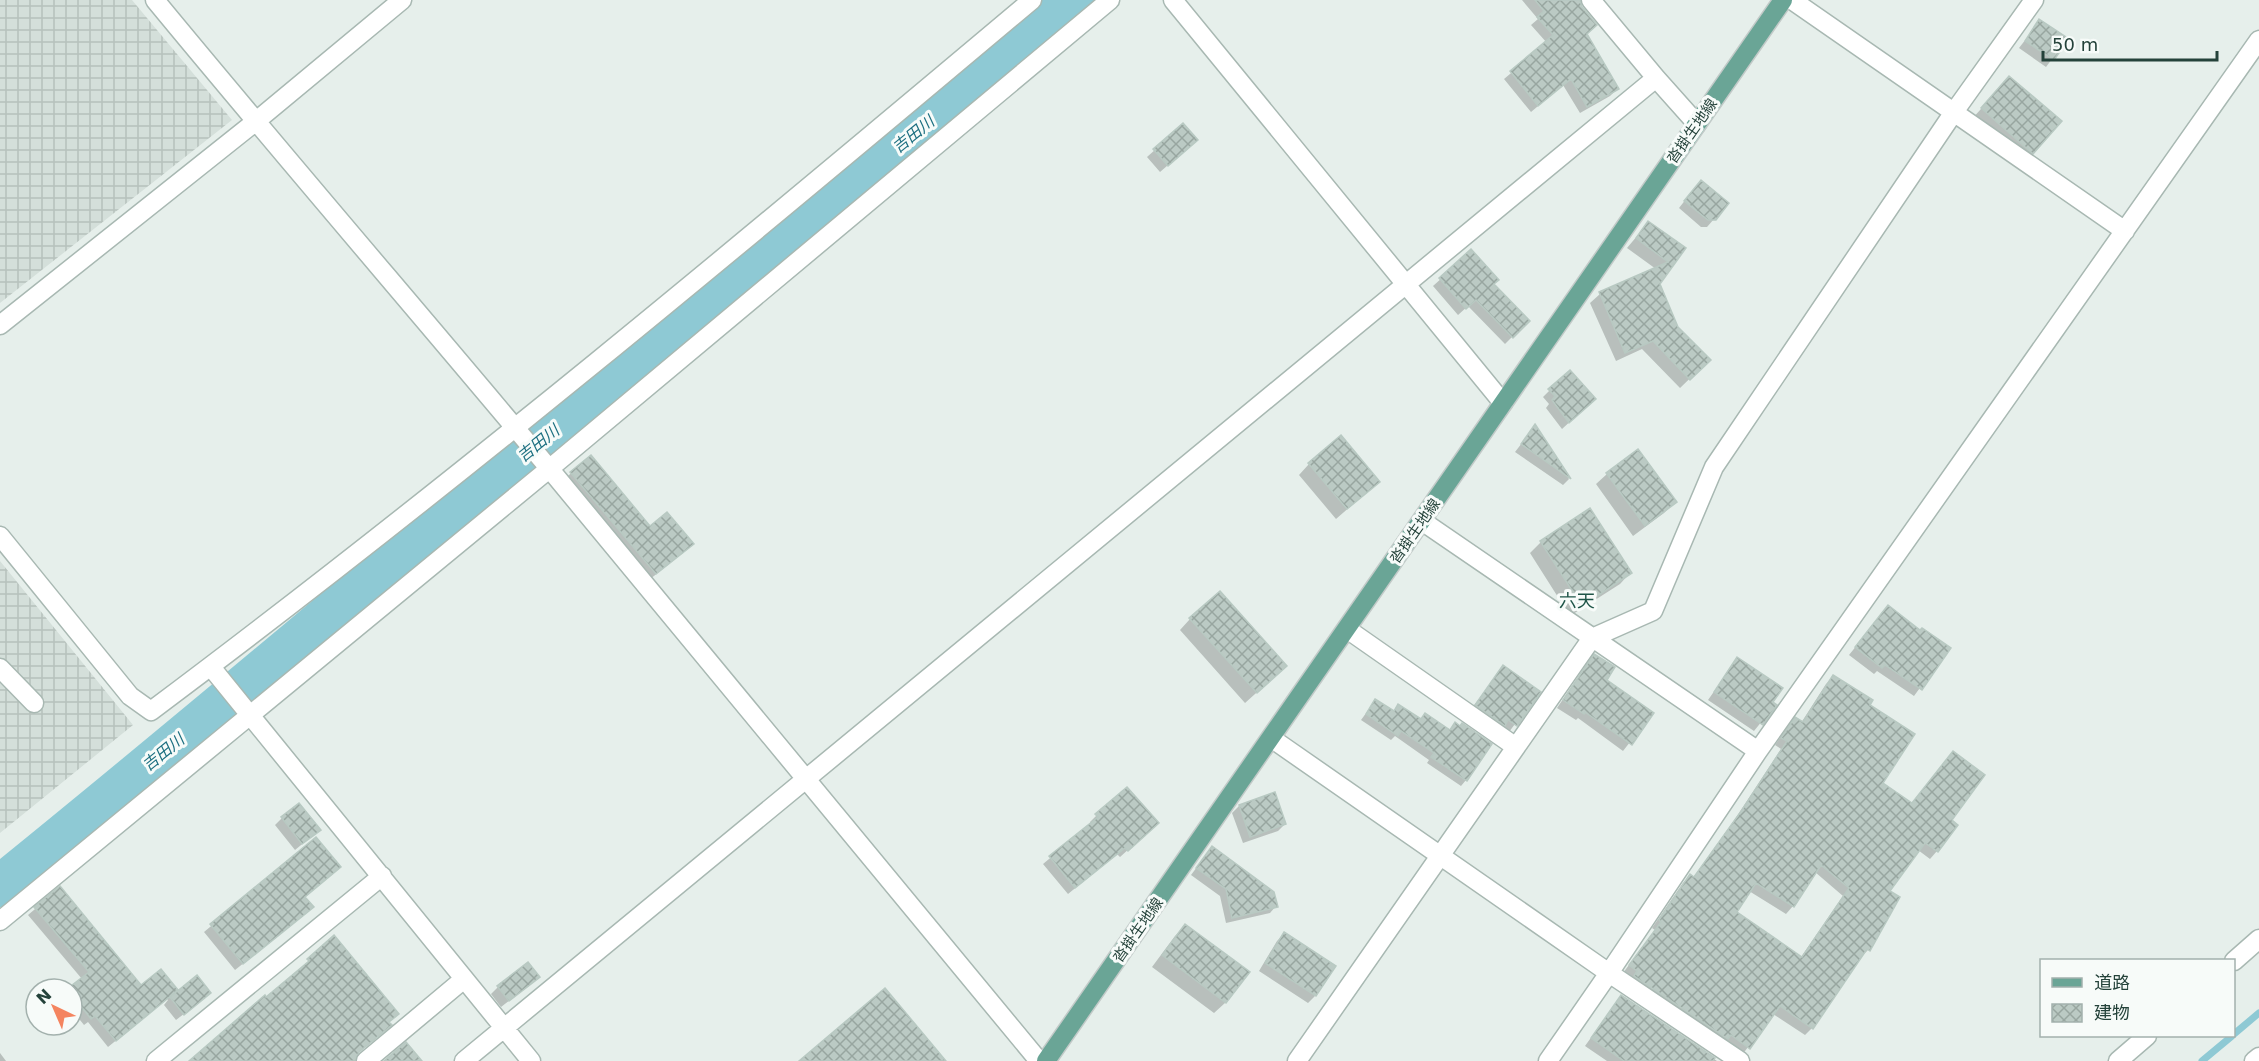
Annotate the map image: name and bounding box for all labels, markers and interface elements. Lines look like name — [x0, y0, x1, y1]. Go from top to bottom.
scale bar — [2043, 24, 2217, 62]
text: 50 m — [2052, 34, 2098, 55]
street label: 沓掛生地線 — [1663, 95, 1721, 167]
water label: 吉田川 — [889, 111, 939, 157]
water label: 吉田川 — [514, 420, 564, 466]
street label: 沓掛生地線 — [1386, 495, 1444, 567]
district label: 六天 — [1559, 590, 1595, 611]
water label: 吉田川 — [139, 729, 189, 775]
street label: 沓掛生地線 — [1109, 894, 1167, 966]
legend — [2040, 959, 2235, 1037]
text: 道路 — [2094, 972, 2130, 993]
north arrow — [24, 977, 84, 1037]
text: N — [33, 985, 55, 1008]
text: 建物 — [2094, 1002, 2130, 1023]

